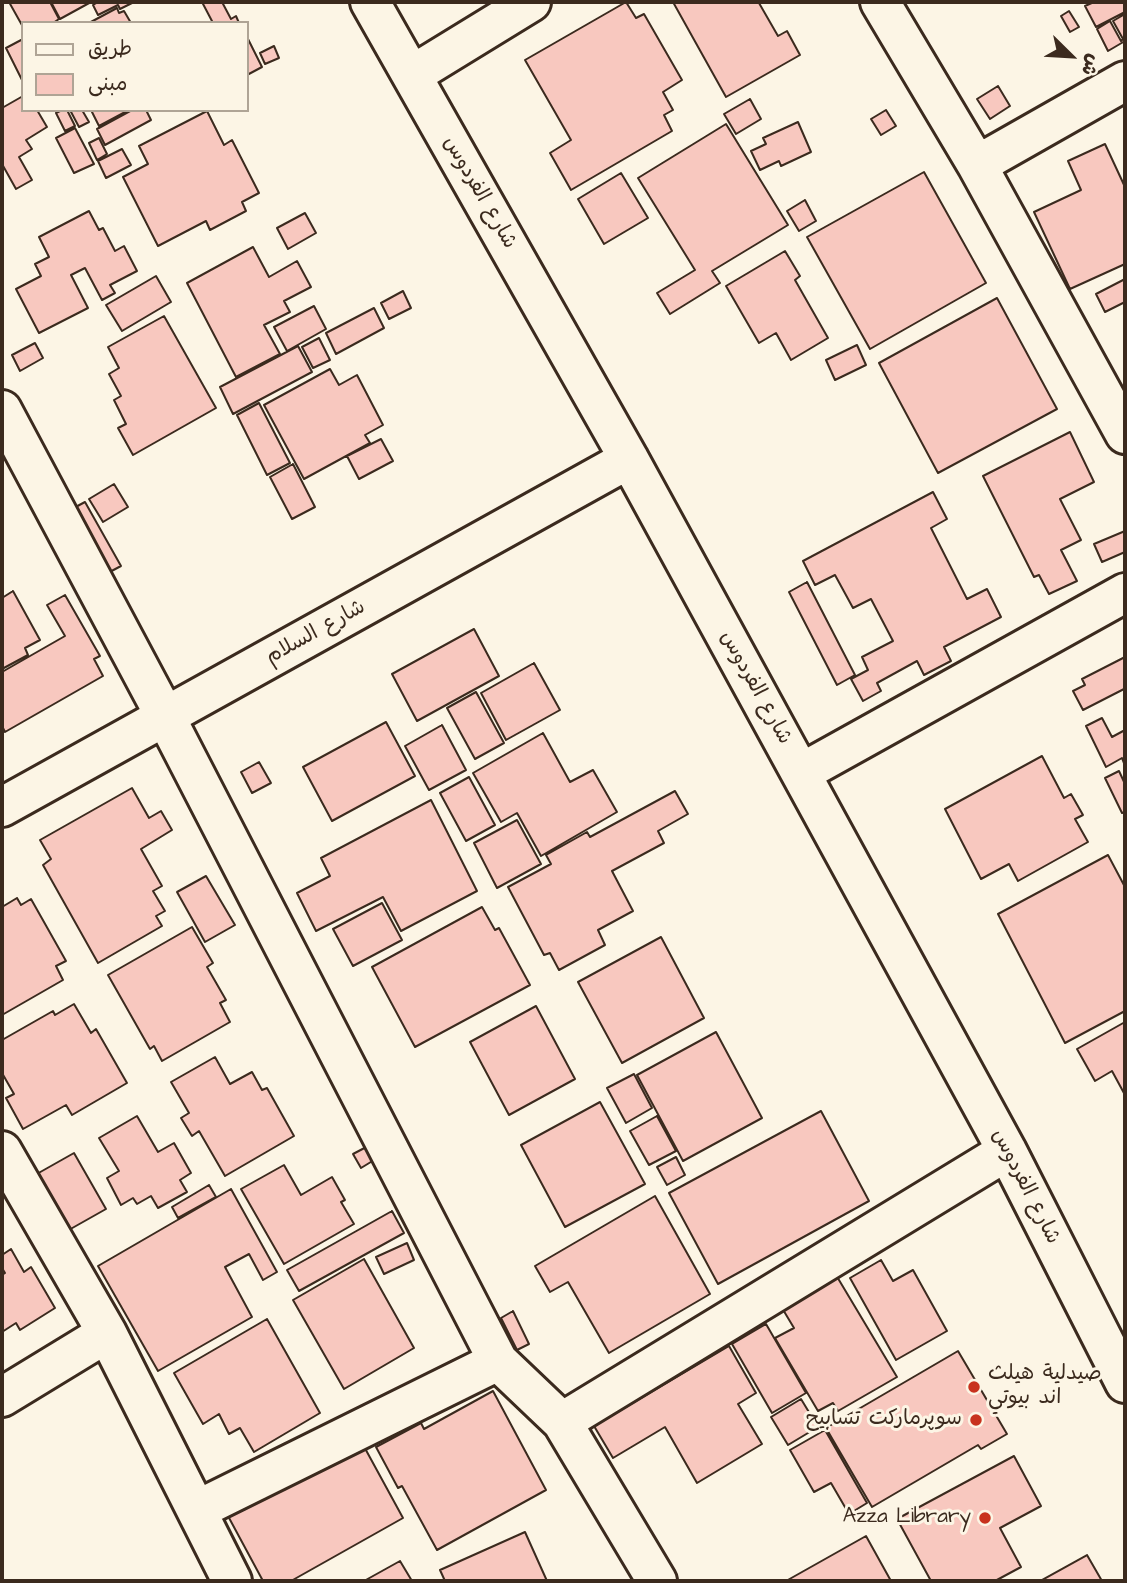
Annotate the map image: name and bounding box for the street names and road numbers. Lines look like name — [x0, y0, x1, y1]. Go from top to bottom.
street label: شارع الفردوس — [437, 132, 521, 254]
street label: شارع السلام — [262, 595, 370, 671]
street label: شارع الفردوس — [714, 627, 796, 749]
street label: شارع الفردوس — [985, 1125, 1065, 1249]

